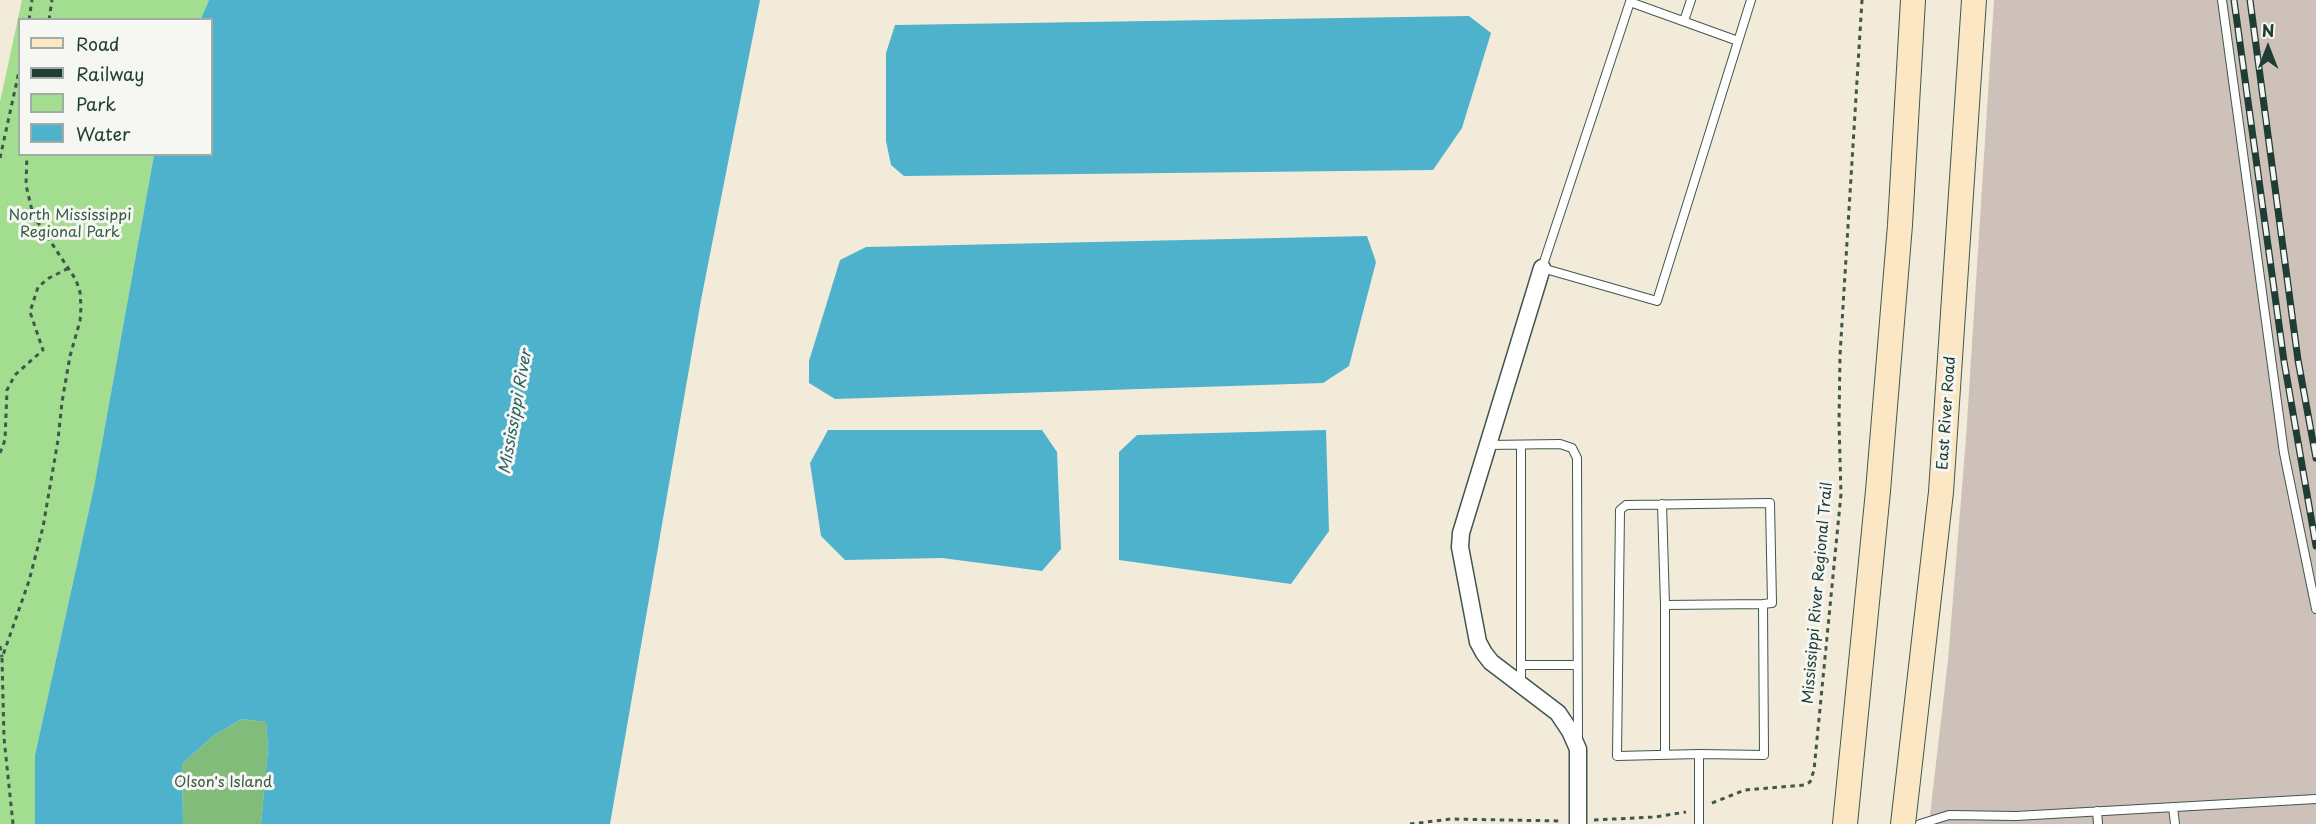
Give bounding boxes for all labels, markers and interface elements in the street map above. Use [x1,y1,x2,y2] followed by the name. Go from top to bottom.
[18,18,213,156] legend
[2238,18,2298,78] north arrow
[2262,18,2274,42] text: N
[76,30,120,57] text: Road
[76,60,144,87] text: Railway
[76,90,116,117] text: Park
[76,120,130,147] text: Water
[9,207,131,242] park label: North Mississippi Regional Park
[496,348,536,476] water label: Mississippi River
[1934,356,1960,470] street label: East River Road
[1799,481,1837,705] street label: Mississippi River Regional Trail
[174,774,272,792] park label: Olson's Island

